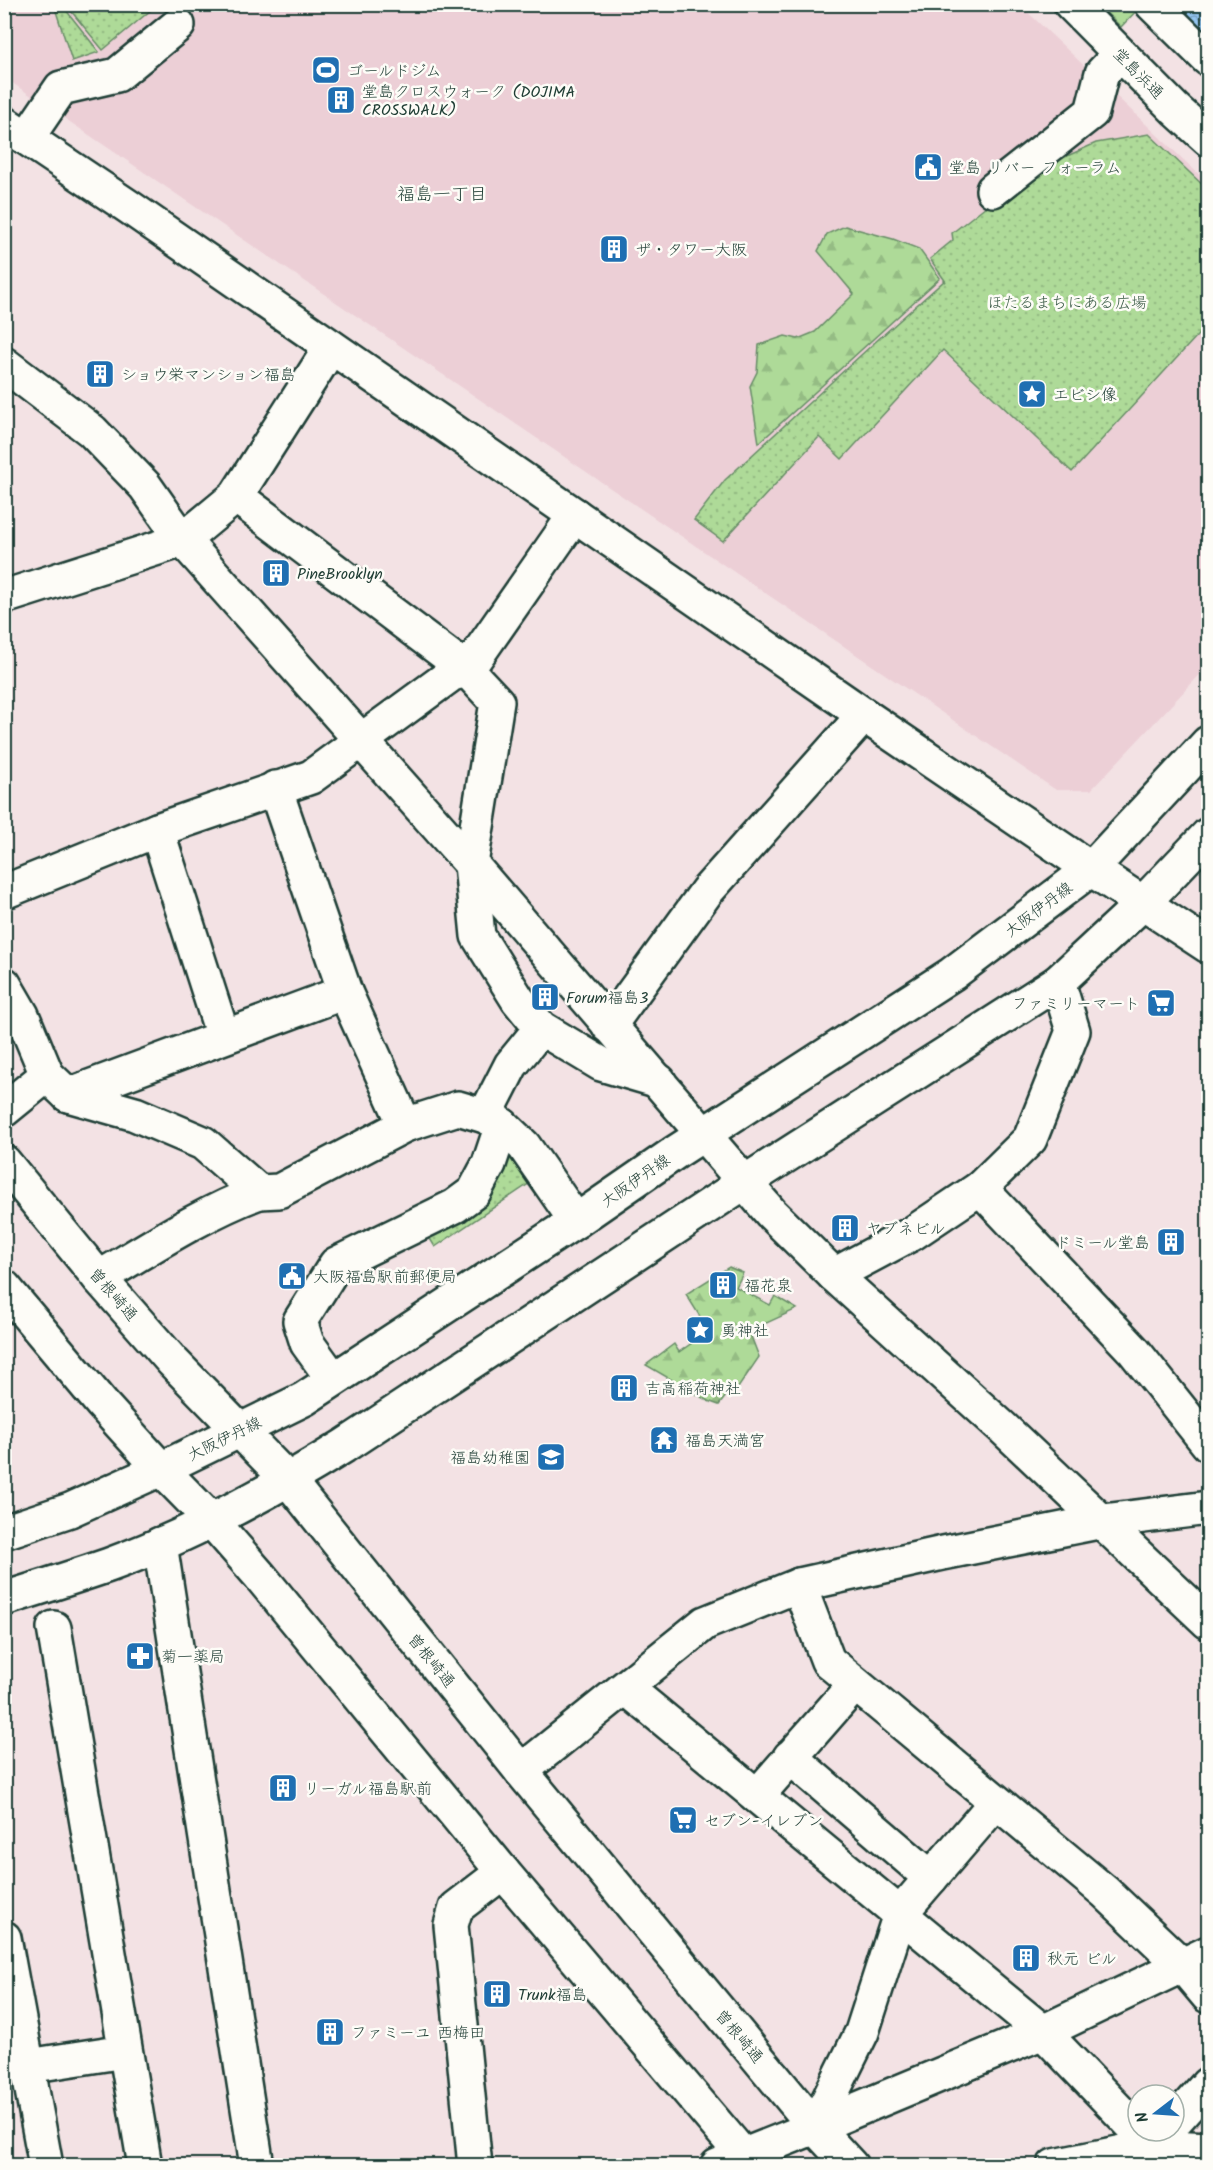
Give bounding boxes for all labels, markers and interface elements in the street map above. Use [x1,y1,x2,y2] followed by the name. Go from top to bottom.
[1106,43,1169,106] street label: 堂島浜通
[310,54,342,86] sports icon: ゴールドジム
[347,59,441,84] place label: ゴールドジム
[362,80,575,123] place label: 堂島クロスウォーク (DOJIMA CROSSWALK)
[325,84,357,116] building icon: 堂島クロスウォーク (DOJIMA CROSSWALK)
[912,151,944,183] public building icon: 堂島 リバー フォーラム
[949,156,1122,181] place label: 堂島 リバー フォーラム
[397,181,487,210] district label: 福島一丁目
[598,233,630,265] building icon: ザ・タワー大阪
[635,238,747,263] place label: ザ・タワー大阪
[987,291,1147,316] park label: ほたるまちにある広場
[84,358,116,390] building icon: ショウ栄マンション福島
[121,363,296,388] place label: ショウ栄マンション福島
[1016,378,1048,410] place icon: エビシ像
[1053,383,1117,408] place label: エビシ像
[260,557,292,589] building icon: PineBrooklyn
[297,562,383,587] place label: PineBrooklyn
[999,876,1078,944] street label: 大阪伊丹線
[529,981,561,1013] building icon: Forum福島3
[566,986,648,1011] place label: Forum福島3
[1145,987,1177,1019] supermarket icon: ファミリーマート
[1012,992,1140,1017] place label: ファミリーマート
[596,1148,676,1214] street label: 大阪伊丹線
[829,1212,861,1244] building icon: ヤブネビル
[866,1217,946,1242] place label: ヤブネビル
[1155,1226,1187,1258] building icon: ドミール堂島
[1055,1231,1150,1256] place label: ドミール堂島
[276,1260,308,1292] public building icon: 大阪福島駅前郵便局
[82,1263,143,1327] street label: 曽根崎通
[313,1265,457,1290] place label: 大阪福島駅前郵便局
[707,1269,739,1301] building icon: 福花泉
[744,1274,792,1299] place label: 福花泉
[684,1314,716,1346] place icon: 勇神社
[721,1319,769,1344] place label: 勇神社
[608,1372,640,1404] building icon: 吉高稲荷神社
[645,1377,741,1402] place label: 吉高稲荷神社
[183,1411,266,1468] street label: 大阪伊丹線
[648,1424,680,1456] temple icon: 福島天満宮
[685,1429,765,1454] place label: 福島天満宮
[535,1441,567,1473] school or university icon: 福島幼稚園
[450,1446,530,1471] place label: 福島幼稚園
[401,1628,461,1694] street label: 曽根崎通
[124,1640,156,1672] pharmacy icon: 菊一薬局
[161,1645,225,1670] place label: 菊一薬局
[267,1772,299,1804] building icon: リーガル福島駅前
[304,1777,432,1802] place label: リーガル福島駅前
[667,1804,699,1836] supermarket icon: セブン-イレブン
[704,1809,823,1834] place label: セブン-イレブン
[1010,1942,1042,1974] building icon: 秋元 ビル
[1047,1947,1117,1972] place label: 秋元 ビル
[481,1978,513,2010] building icon: Trunk福島
[518,1983,588,2008] place label: Trunk福島
[709,2004,769,2070] street label: 曽根崎通
[314,2016,346,2048] building icon: ファミーユ 西梅田
[351,2021,485,2046] place label: ファミーユ 西梅田
[1126,2083,1186,2143] north arrow
[1130,2108,1157,2125] text: N

